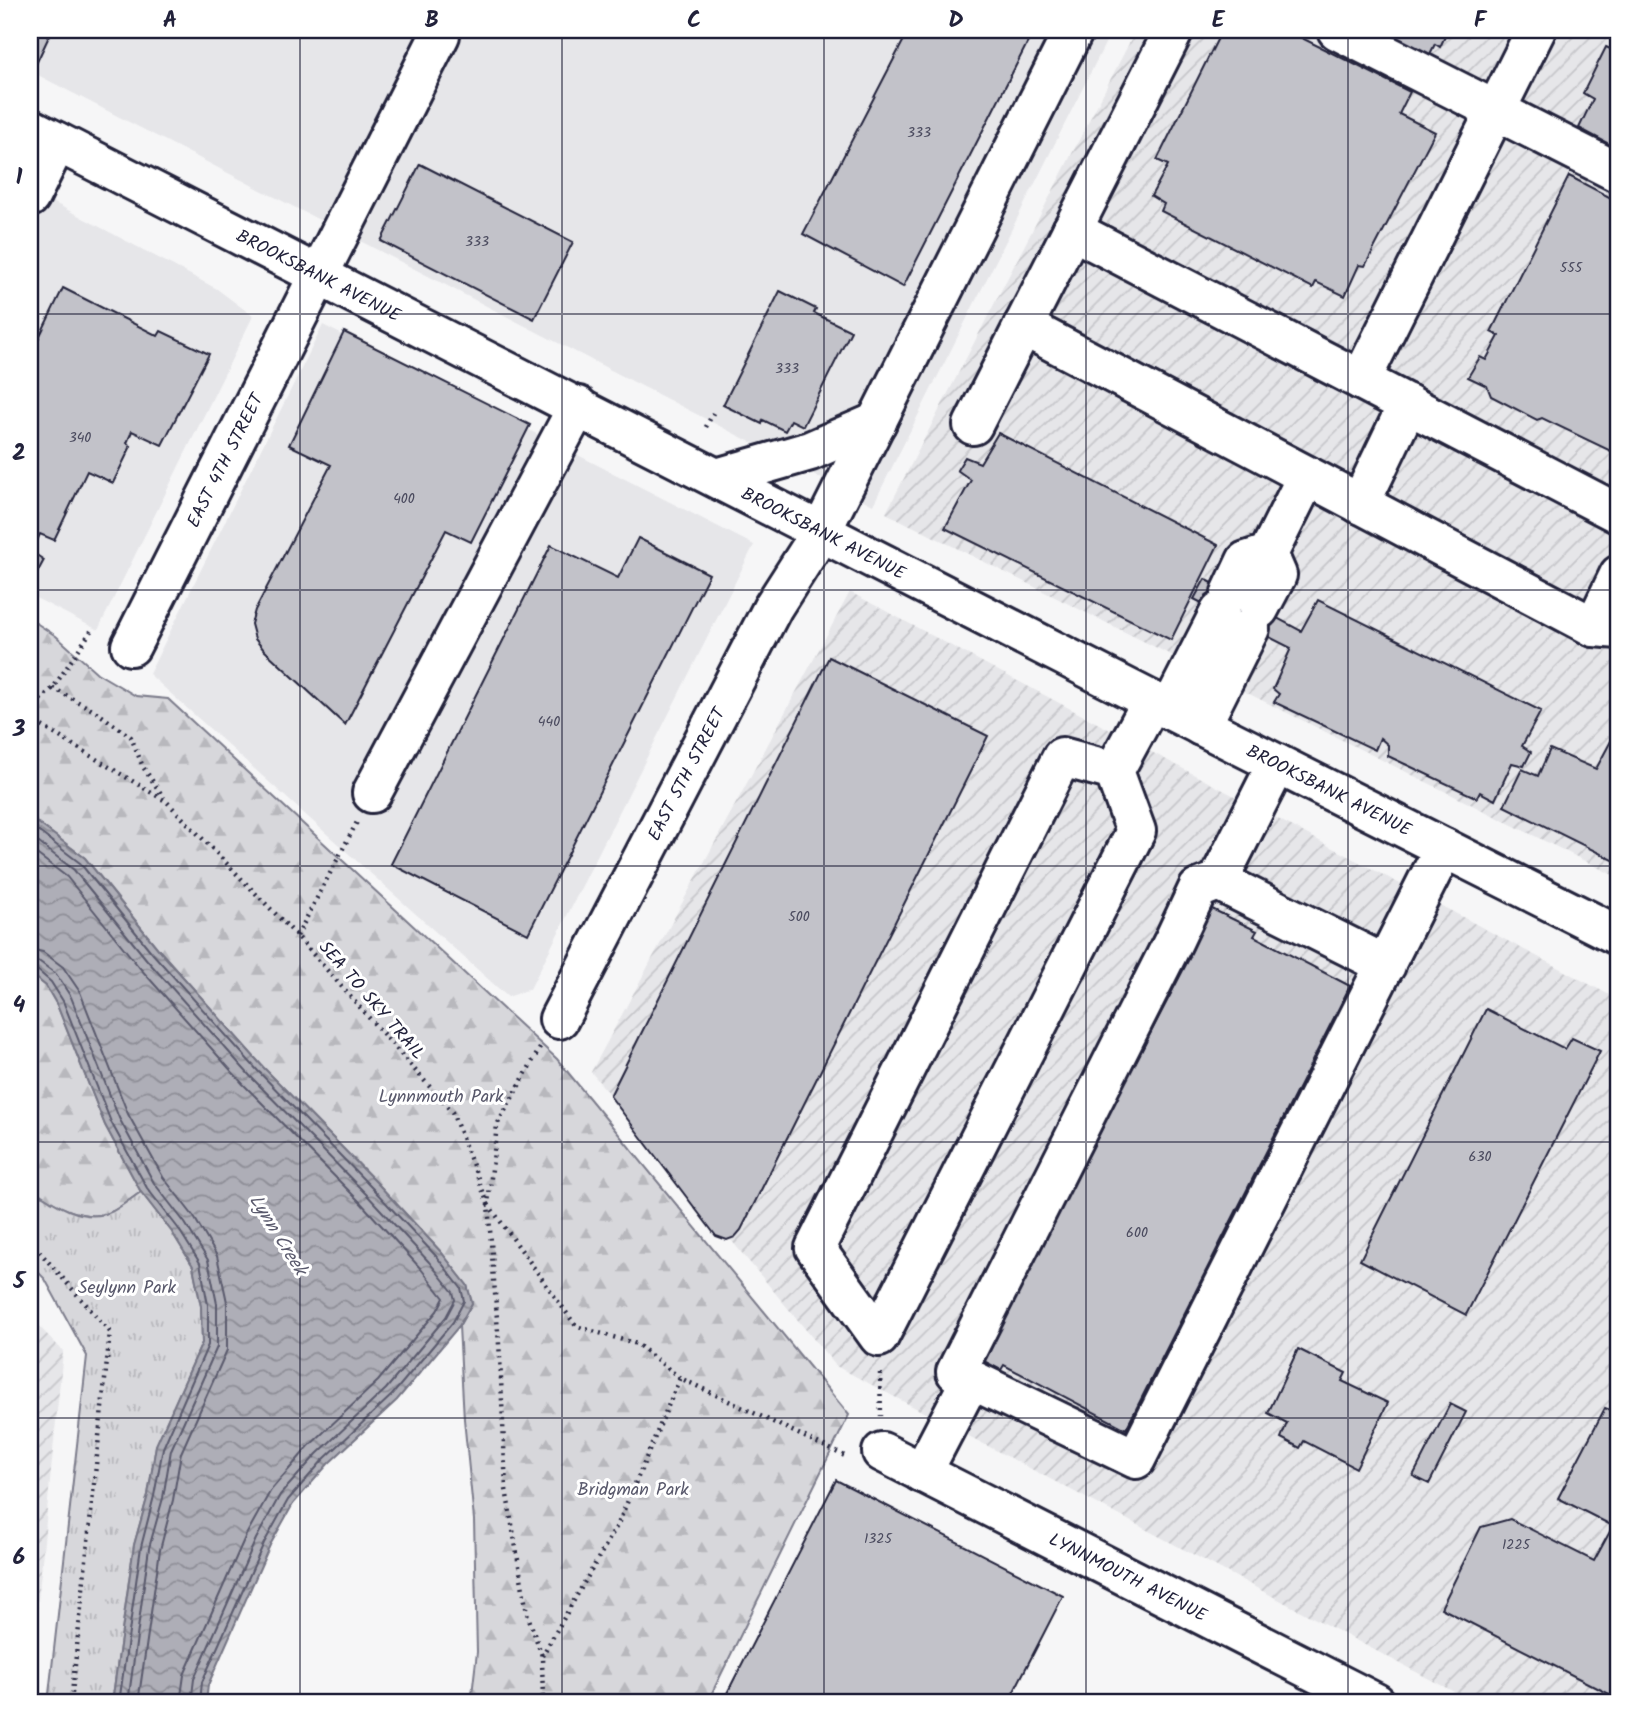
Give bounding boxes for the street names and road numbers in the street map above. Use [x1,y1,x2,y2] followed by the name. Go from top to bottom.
[231,223,406,331] street label: BROOKSBANK AVENUE
[180,388,273,533] street label: EAST 4TH STREET
[736,480,911,589] street label: BROOKSBANK AVENUE
[641,702,735,847] street label: EAST 5TH STREET
[1241,738,1416,845] street label: BROOKSBANK AVENUE
[311,935,431,1067] street label: SEA TO SKY TRAIL
[1043,1526,1212,1631] street label: LYNNMOUTH AVENUE

